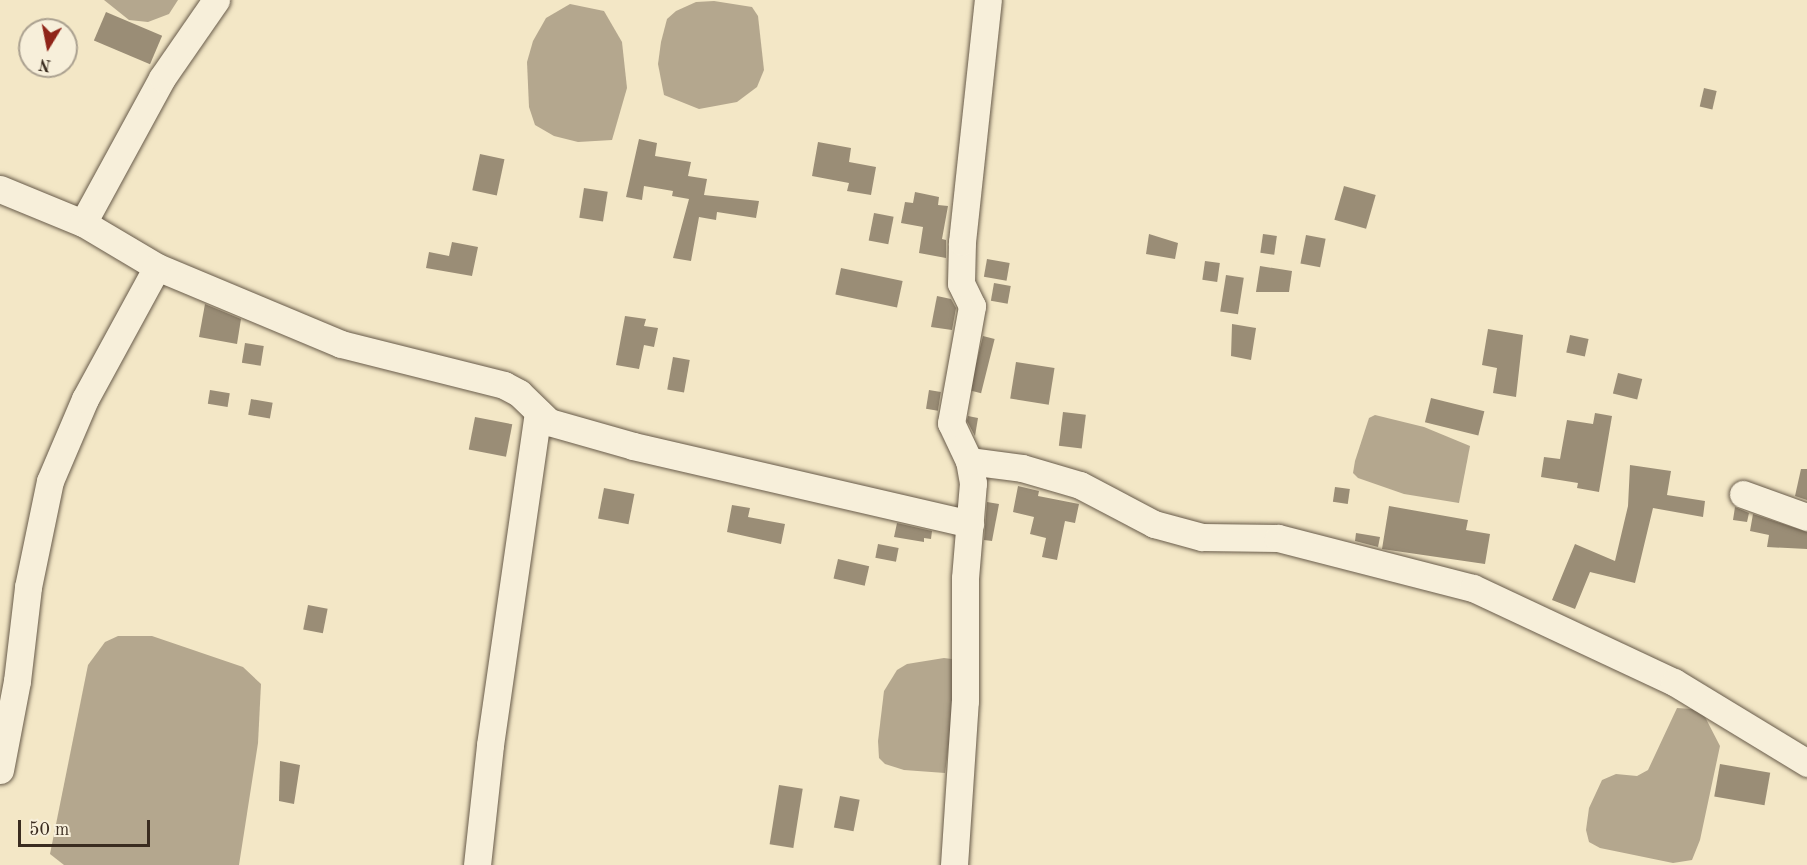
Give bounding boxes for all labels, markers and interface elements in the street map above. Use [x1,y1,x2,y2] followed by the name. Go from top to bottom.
[18,18,78,78] north arrow
[38,55,53,73] text: N
[21,808,153,846] scale bar
[29,821,69,839] text: 50 m

